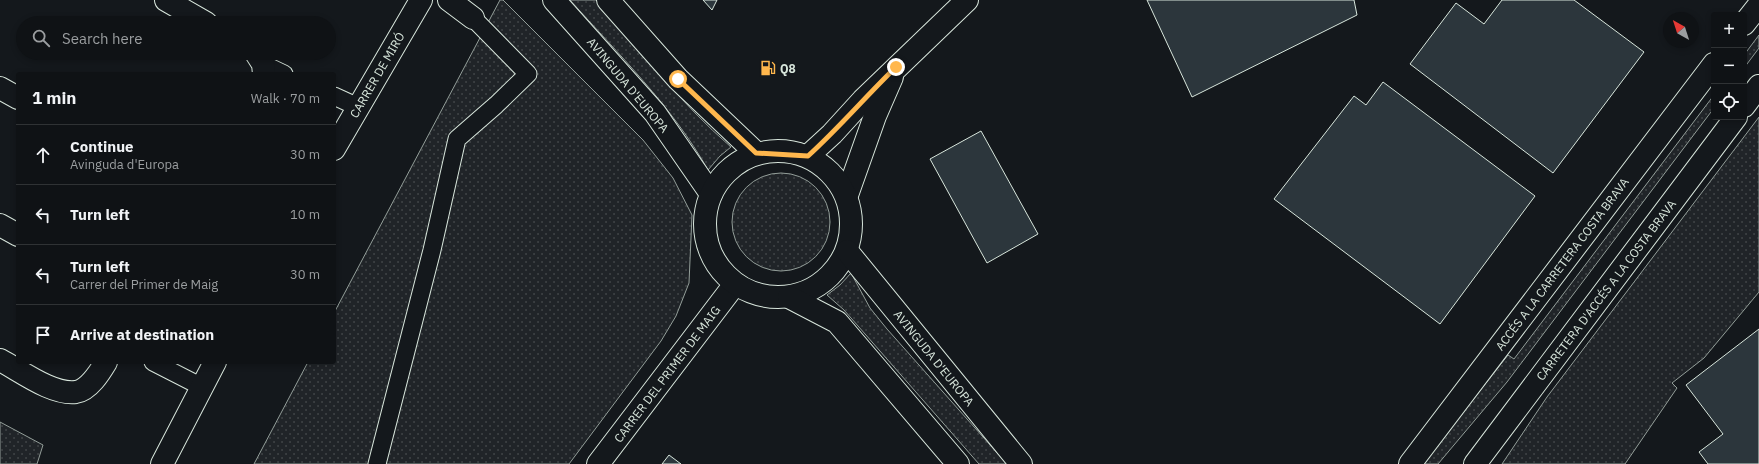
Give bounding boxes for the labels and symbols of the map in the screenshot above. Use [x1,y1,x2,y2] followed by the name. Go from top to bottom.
[1663,12,1699,48] north arrow
[346,29,408,121] street label: CARRER DE MIRÓ
[584,35,672,136] street label: AVINGUDA D'EUROPA
[887,58,905,76] route end
[759,59,777,77] fuel station icon: Q8
[780,61,796,76] place label: Q8
[669,70,687,88] route start
[1492,174,1632,353] street label: ACCÉS A LA CARRETERA COSTA BRAVA
[1533,196,1679,383] street label: CARRETERA D'ACCÉS A LA COSTA BRAVA
[611,303,723,445] street label: CARRER DEL PRIMER DE MAIG
[891,307,978,409] street label: AVINGUDA D'EUROPA

